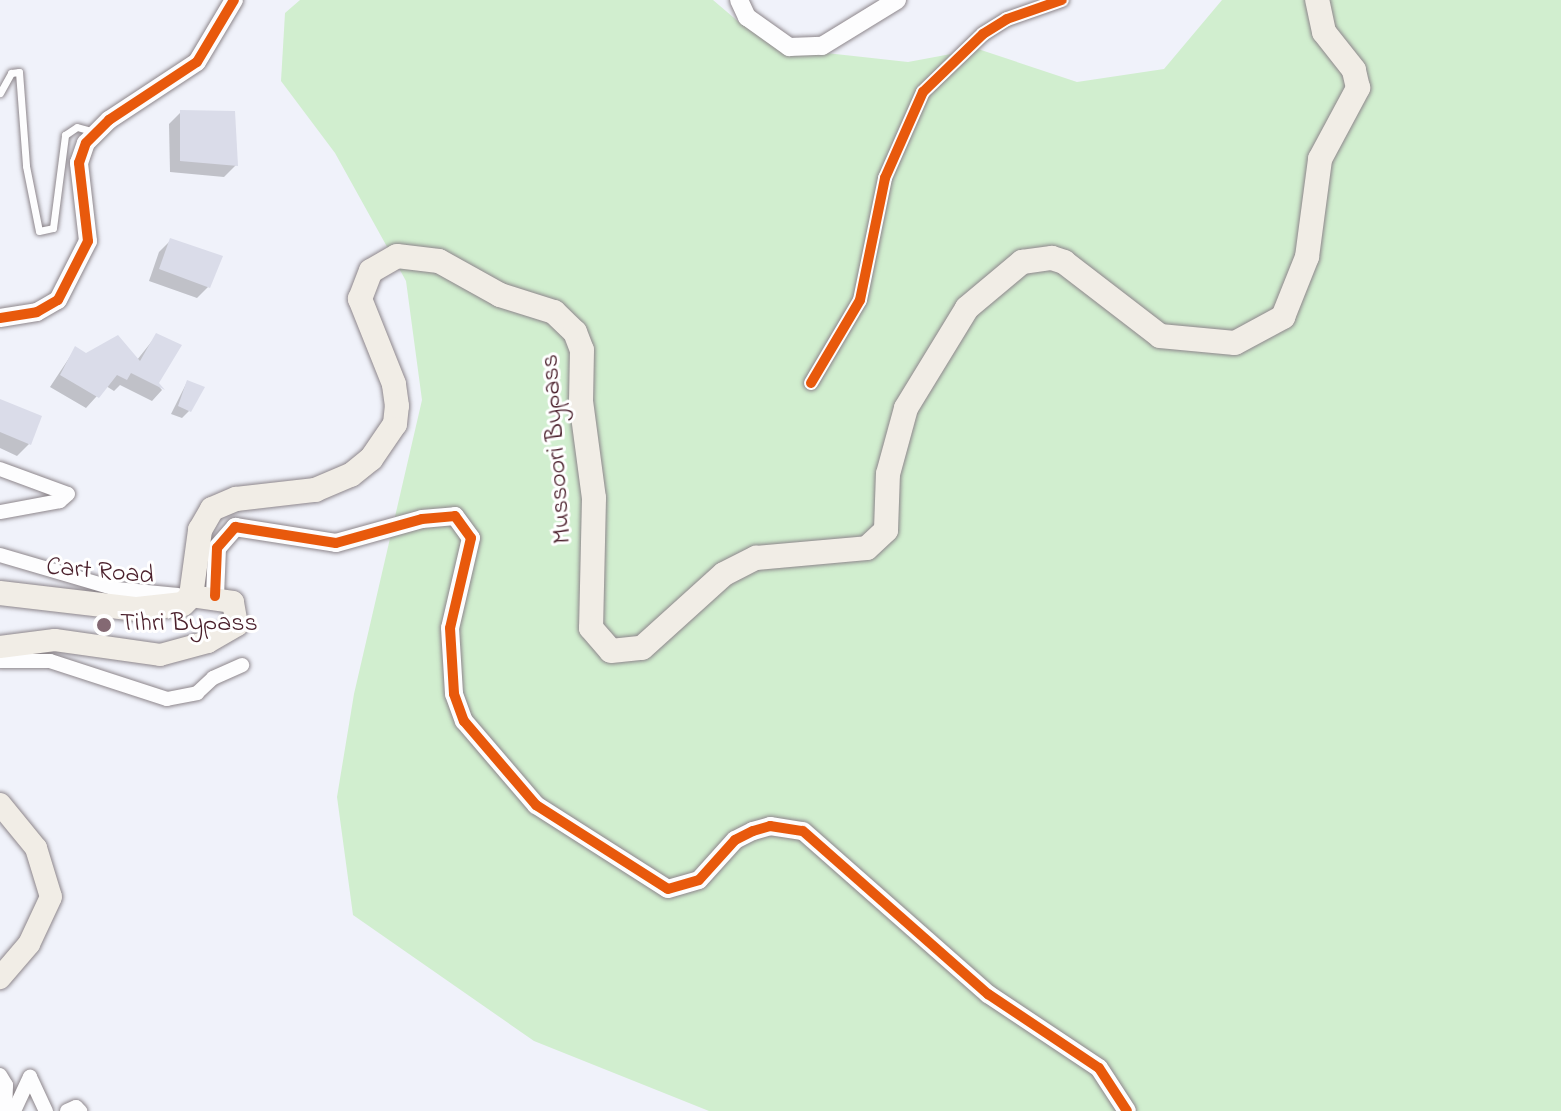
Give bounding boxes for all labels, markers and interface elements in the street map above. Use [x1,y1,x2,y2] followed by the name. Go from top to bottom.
[536,353,580,545] street label: Mussoori Bypass
[45,553,155,593] street label: Cart Road
[120,609,258,641] place label: Tihri Bypass
[95,616,113,634] marker: Tihri Bypass

